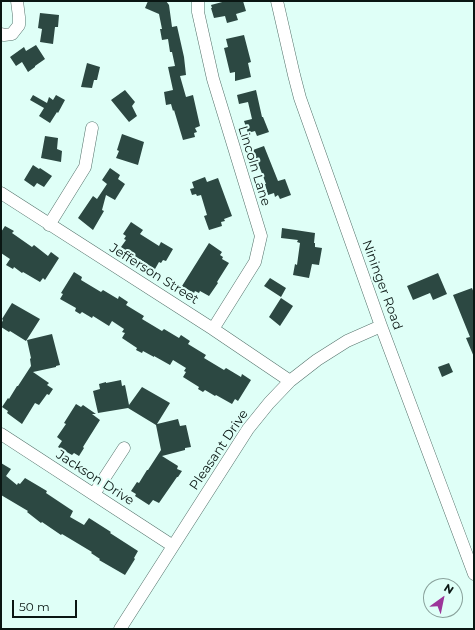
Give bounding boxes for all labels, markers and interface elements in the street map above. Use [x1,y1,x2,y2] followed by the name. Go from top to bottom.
[234,124,274,208] street label: Lincoln Lane
[359,238,405,332] street label: Nininger Road
[107,240,201,308] street label: Jefferson Street
[186,407,252,493] street label: Pleasant Drive
[53,447,137,509] street label: Jackson Drive
[423,578,463,618] north arrow
[441,580,457,597] text: N
[14,592,79,618] scale bar
[19,599,50,614] text: 50 m

